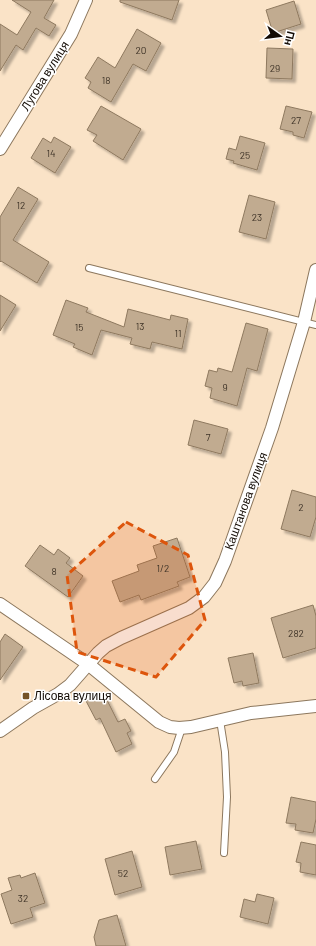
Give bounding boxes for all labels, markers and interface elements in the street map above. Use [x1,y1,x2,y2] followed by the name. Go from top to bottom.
[260,16,300,56] north arrow
[282,30,298,47] text: Пн
[17,38,72,113] street label: Лугова вулиця
[135,44,147,56] house number: 20
[270,62,280,74] house number: 29
[102,74,110,86] house number: 18
[291,114,301,126] house number: 27
[46,147,56,159] house number: 14
[240,149,250,161] house number: 25
[17,199,25,211] house number: 12
[252,211,262,223] house number: 23
[136,320,144,332] house number: 13
[75,321,83,333] house number: 15
[174,327,182,339] house number: 11
[222,381,228,393] house number: 9
[206,431,211,443] house number: 7
[221,450,270,552] street label: Каштанова вулиця
[298,501,304,513] house number: 2
[157,562,169,574] house number: 1/2
[51,565,57,577] house number: 8
[288,627,304,639] house number: 282
[34,688,112,703] place label: Лісова вулиця
[21,691,31,701] marker: Лісова вулиця
[118,867,128,879] house number: 52
[18,892,28,904] house number: 32

